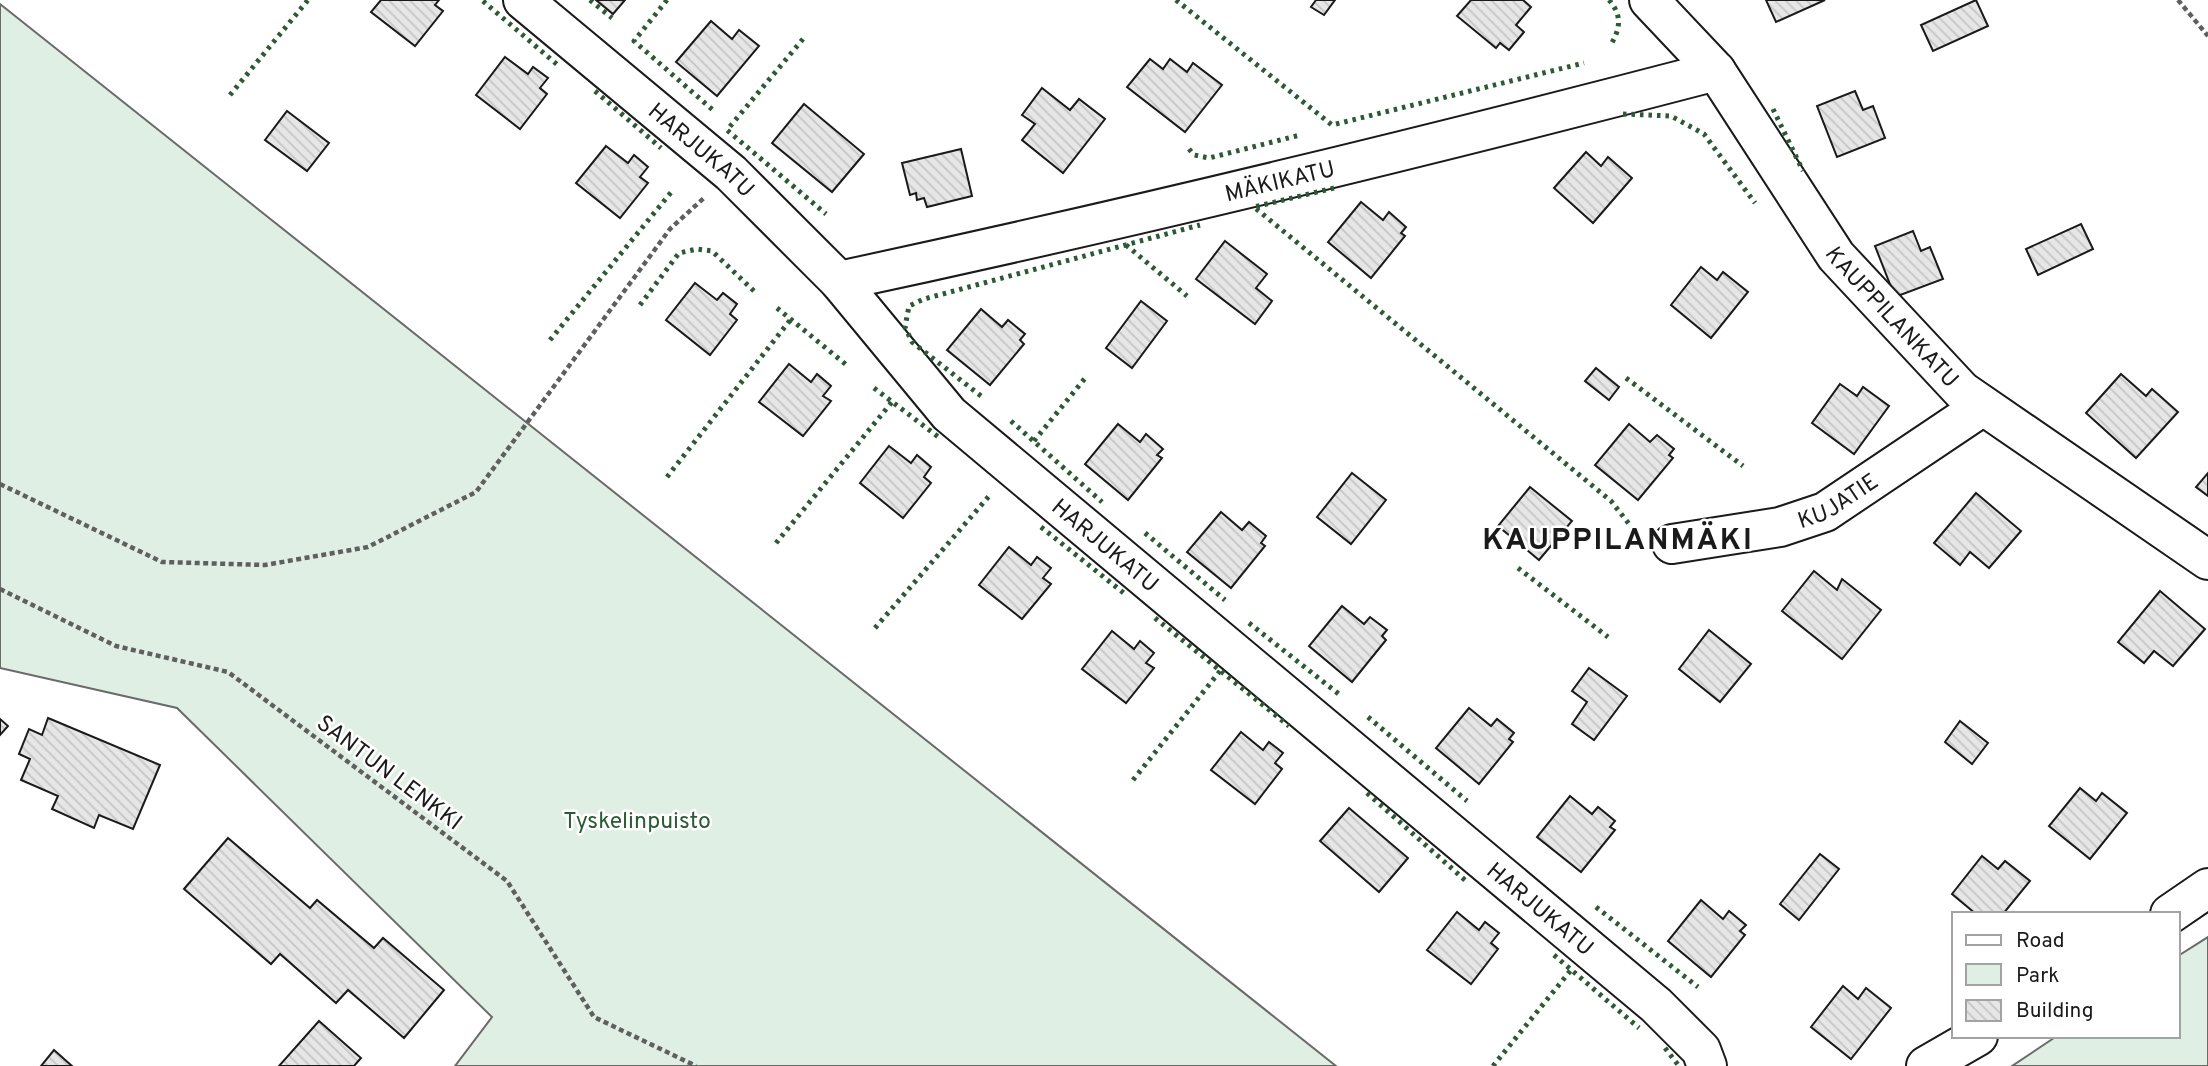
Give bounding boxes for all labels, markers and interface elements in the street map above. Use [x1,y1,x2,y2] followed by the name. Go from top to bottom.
[641,98,759,205] street label: HARJUKATU
[1222,156,1338,210] street label: MÄKIKATU
[1817,242,1964,395] street label: KAUPPILANKATU
[1795,468,1885,537] street label: KUJATIE
[1044,494,1164,600] street label: HARJUKATU
[1482,521,1754,560] district label: KAUPPILANMÄKI
[310,710,467,838] street label: SANTUN LENKKI
[563,808,711,837] park label: Tyskelinpuisto
[1479,857,1599,964] street label: HARJUKATU
[1952,912,2180,1038] legend
[2016,928,2065,955] text: Road
[2016,963,2059,990] text: Park
[2016,998,2094,1025] text: Building

